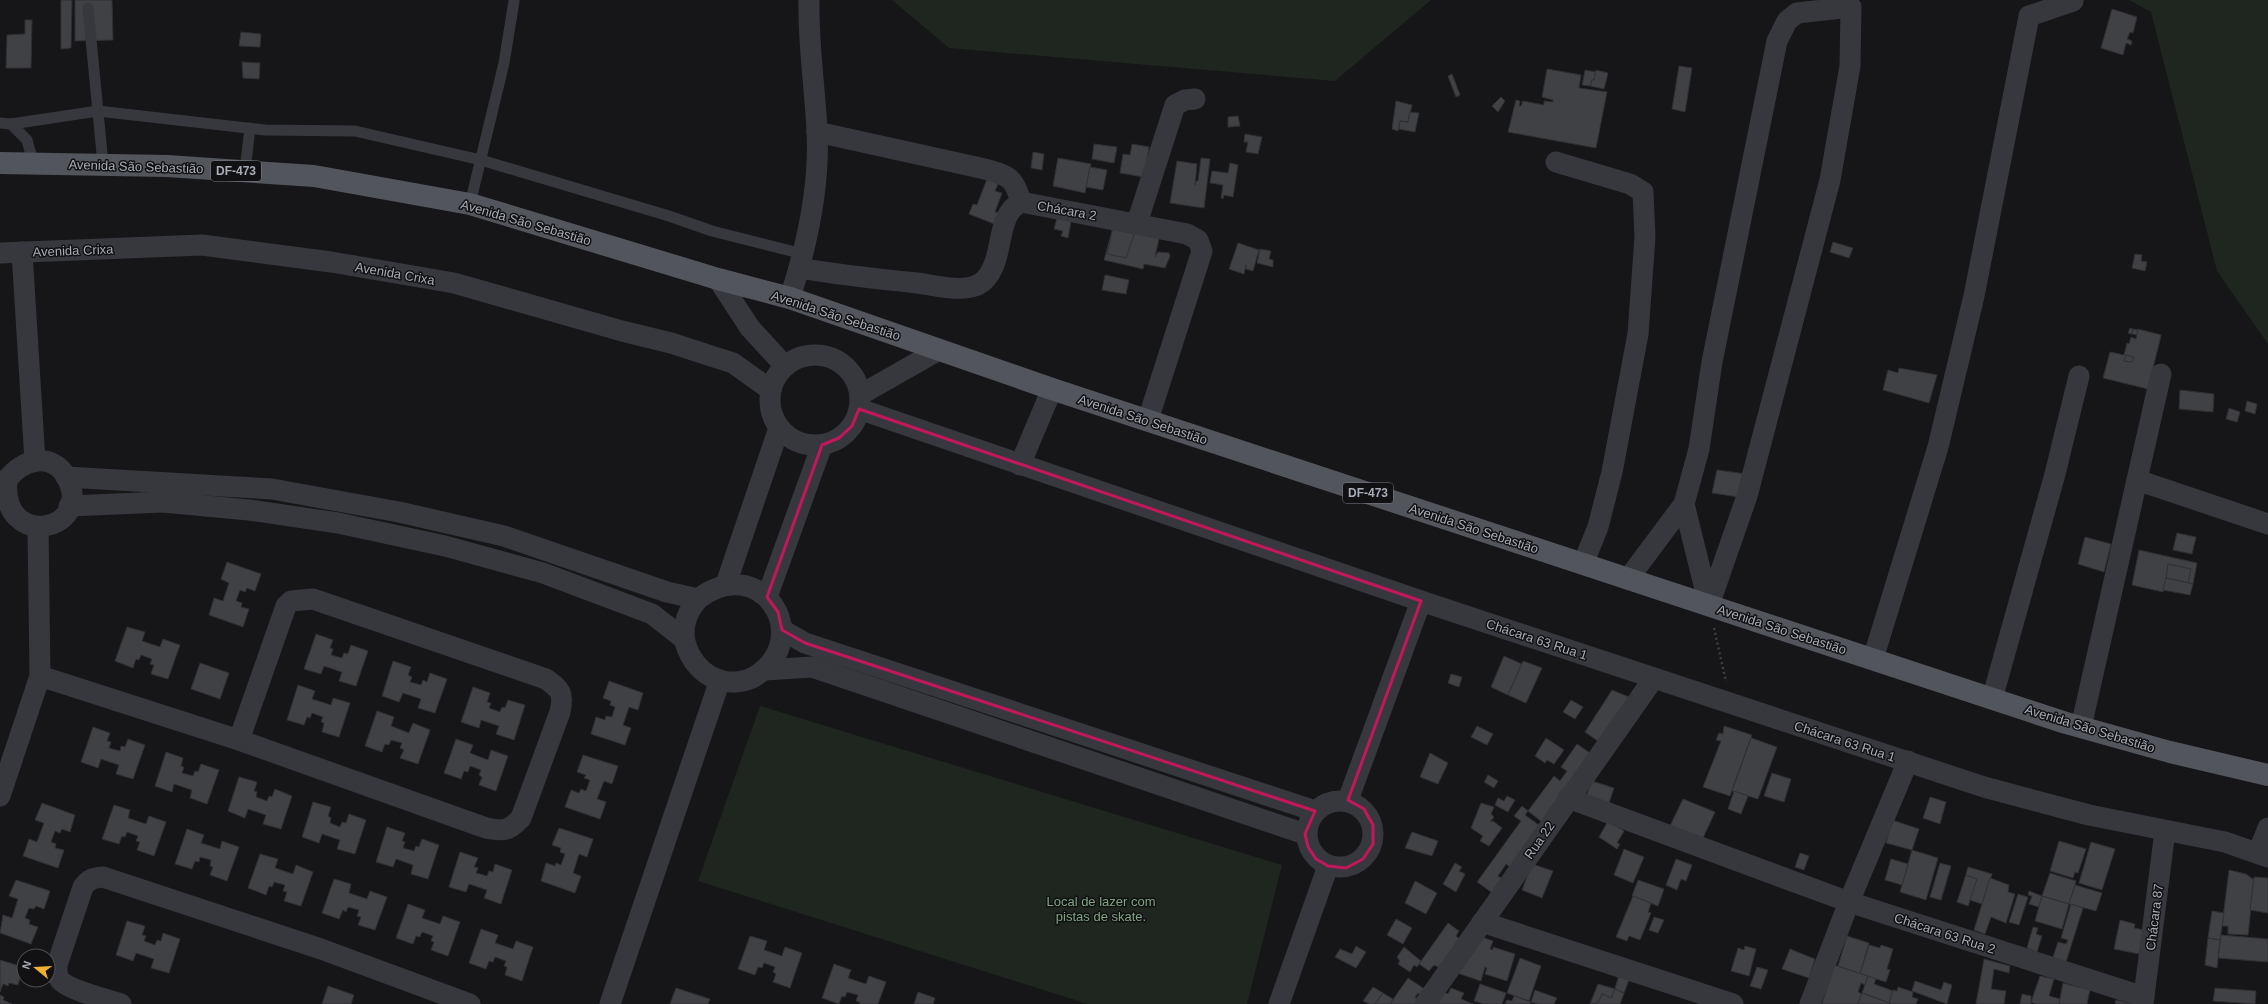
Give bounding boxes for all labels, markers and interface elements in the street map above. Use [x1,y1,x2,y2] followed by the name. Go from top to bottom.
[68,157,204,176] street label: Avenida São Sebastião
[211,161,261,181] road number: DF-473
[459,197,593,248] street label: Avenida São Sebastião
[1036,198,1098,223] street label: Chácara 2
[32,242,114,259] street label: Avenida Crixa
[354,259,437,288] street label: Avenida Crixa
[769,287,902,343] street label: Avenida São Sebastião
[1076,391,1209,447] street label: Avenida São Sebastião
[1343,483,1393,503] road number: DF-473
[1407,500,1540,556] street label: Avenida São Sebastião
[1715,601,1848,657] street label: Avenida São Sebastião
[1484,616,1589,663] street label: Chácara 63 Rua 1
[2023,702,2157,755] street label: Avenida São Sebastião
[1792,718,1897,765] street label: Chácara 63 Rua 1
[1521,819,1558,862] street label: Rua 22
[2143,883,2166,951] street label: Chácara 87
[1046,894,1156,924] park label: Local de lazer com pistas de skate.
[1892,910,1997,957] street label: Chácara 63 Rua 2
[16,948,56,988] north arrow
[20,959,33,971] text: N

